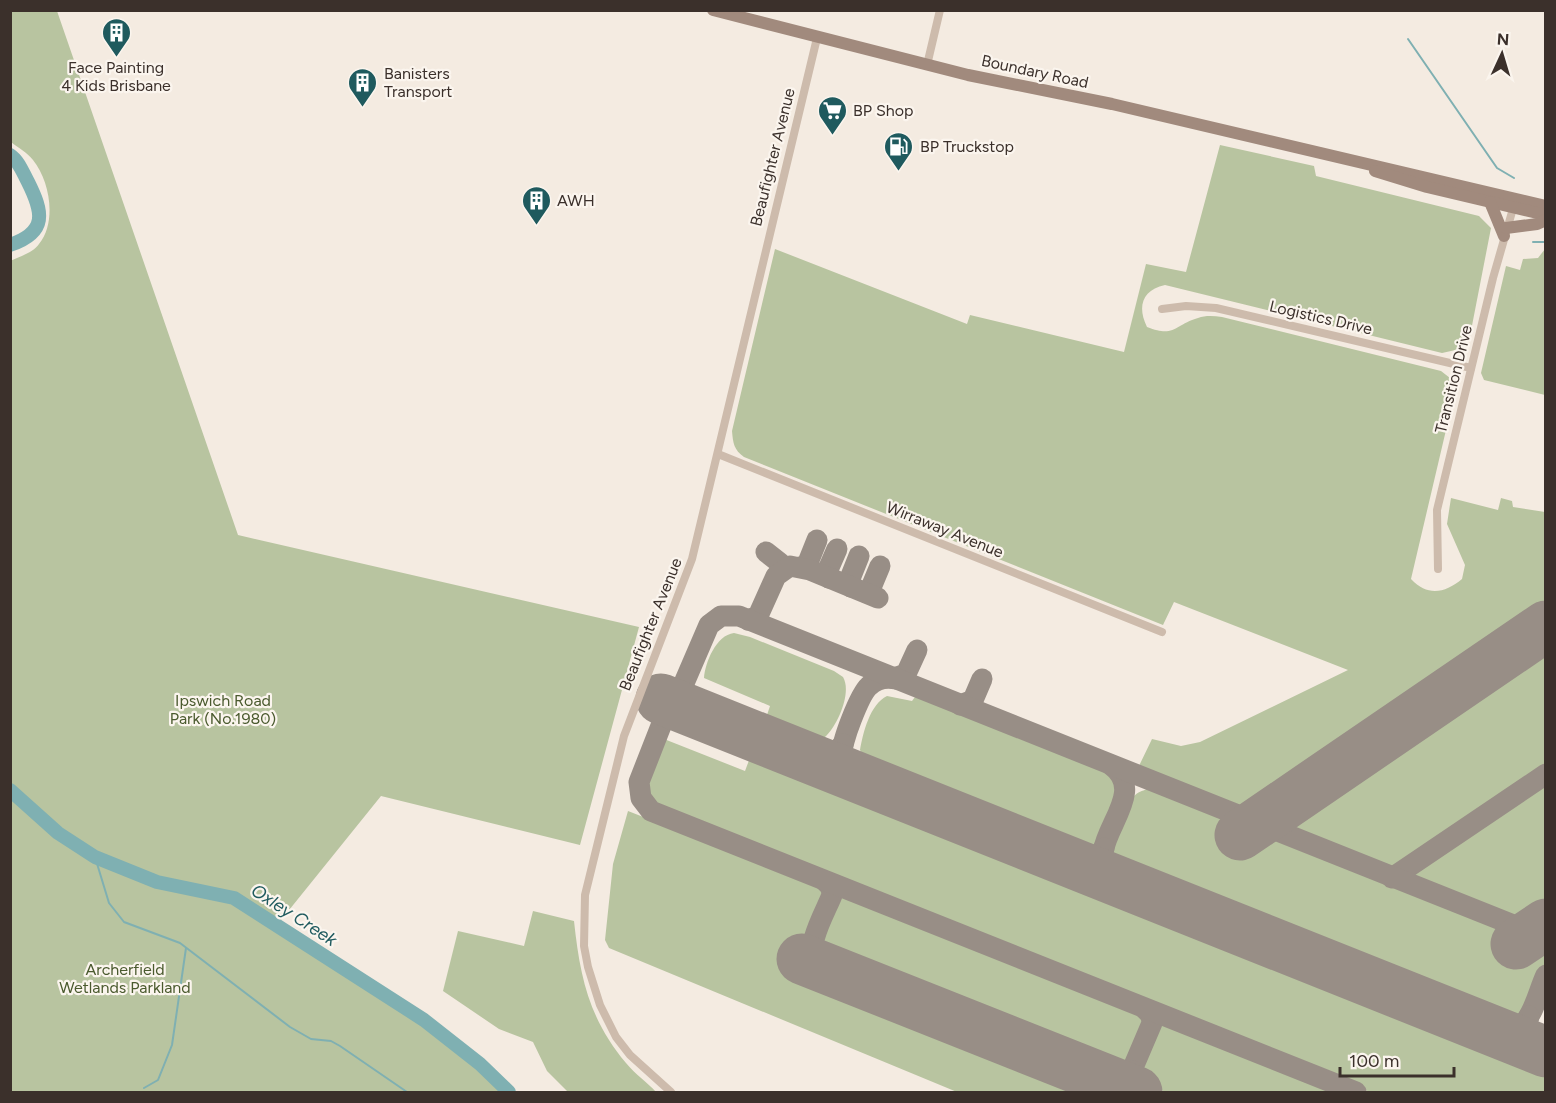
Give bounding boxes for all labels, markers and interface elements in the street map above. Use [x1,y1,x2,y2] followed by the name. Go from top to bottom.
[100,16,132,58] building icon: Face Painting 4 Kids Brisbane
[1472,24,1532,84] north arrow
[1496,30,1510,49] text: N
[980,51,1090,92] street label: Boundary Road
[61,58,171,95] place label: Face Painting 4 Kids Brisbane
[384,64,452,101] place label: Banisters Transport
[347,66,379,108] building icon: Banisters Transport
[746,86,799,228] street label: Beaufighter Avenue
[816,94,848,136] supermarket icon: BP Shop
[853,101,913,120] place label: BP Shop
[883,130,915,172] fuel station icon: BP Truckstop
[920,137,1014,156] place label: BP Truckstop
[520,184,552,226] building icon: AWH
[557,191,595,210] place label: AWH
[1268,296,1374,339] street label: Logistics Drive
[1431,323,1476,435] street label: Transition Drive
[883,497,1006,562] street label: Wirraway Avenue
[615,555,686,693] street label: Beaufighter Avenue
[170,691,276,728] park label: Ipswich Road Park (No.1980)
[247,879,342,952] water label: Oxley Creek
[59,960,191,997] park label: Archerfield Wetlands Parkland
[1340,1040,1454,1078] scale bar
[1349,1050,1399,1072] text: 100 m

